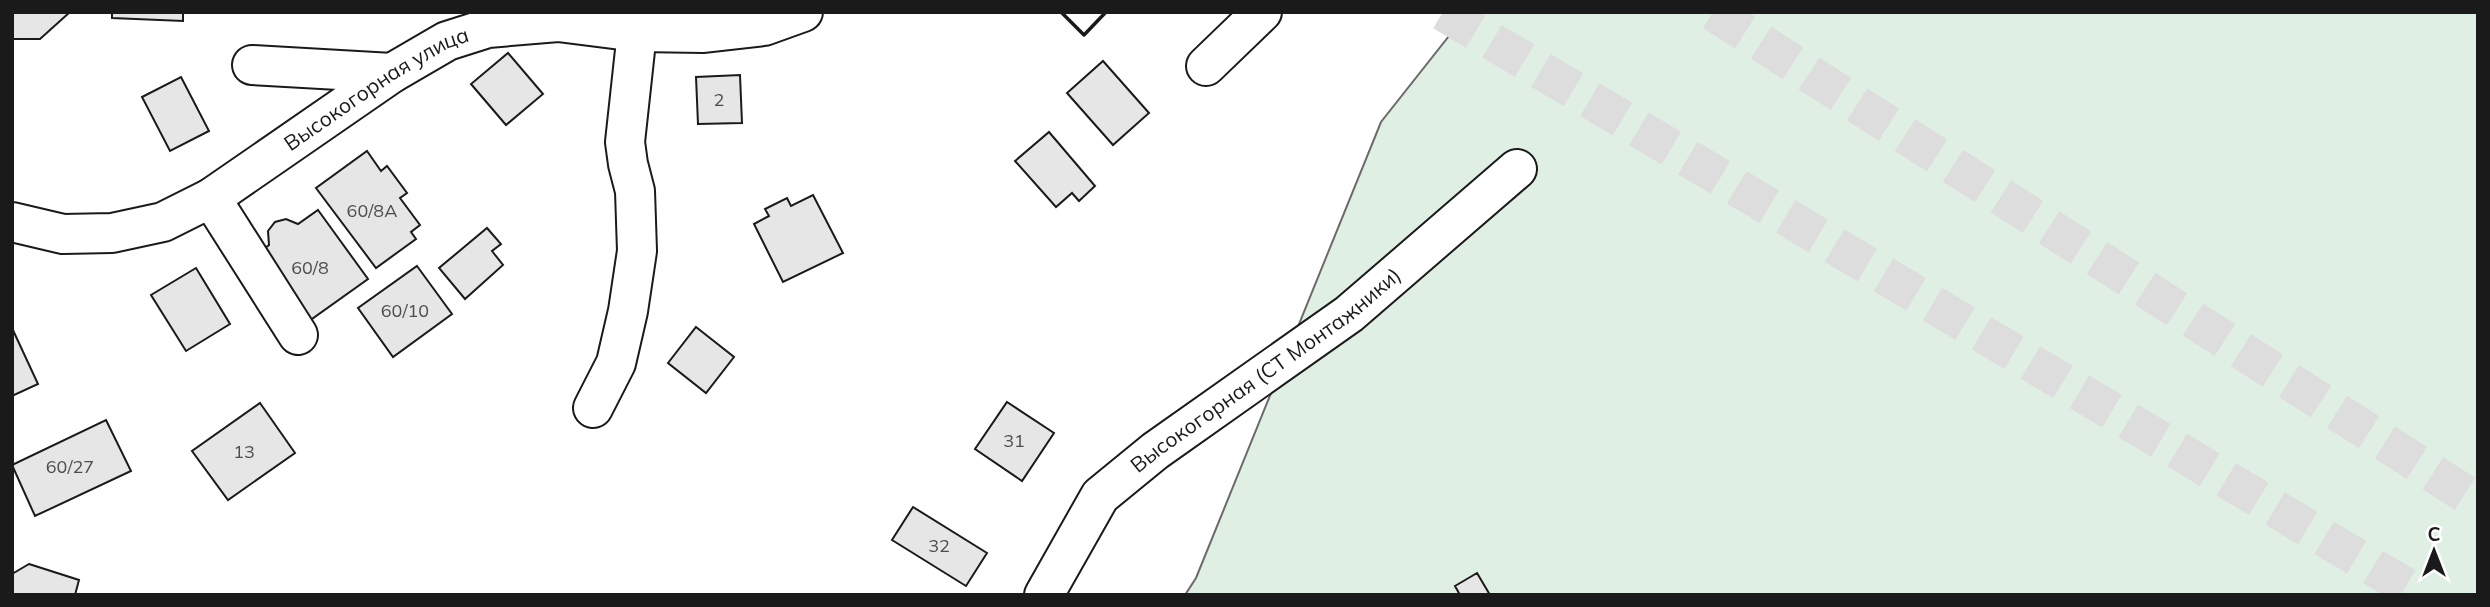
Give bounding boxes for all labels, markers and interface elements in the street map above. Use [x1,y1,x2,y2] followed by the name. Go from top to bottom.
[278,21,472,156] street label: Высокогорная улица
[714,88,724,111] house number: 2
[347,199,397,222] house number: 60/8А
[291,256,329,279] house number: 60/8
[1125,261,1406,478] street label: Высокогорная (СТ Монтажники)
[381,299,429,322] house number: 60/10
[1003,429,1025,452] house number: 31
[233,440,255,463] house number: 13
[46,455,94,478] house number: 60/27
[2399,516,2469,586] north arrow
[2427,522,2441,546] text: С
[928,534,950,557] house number: 32

